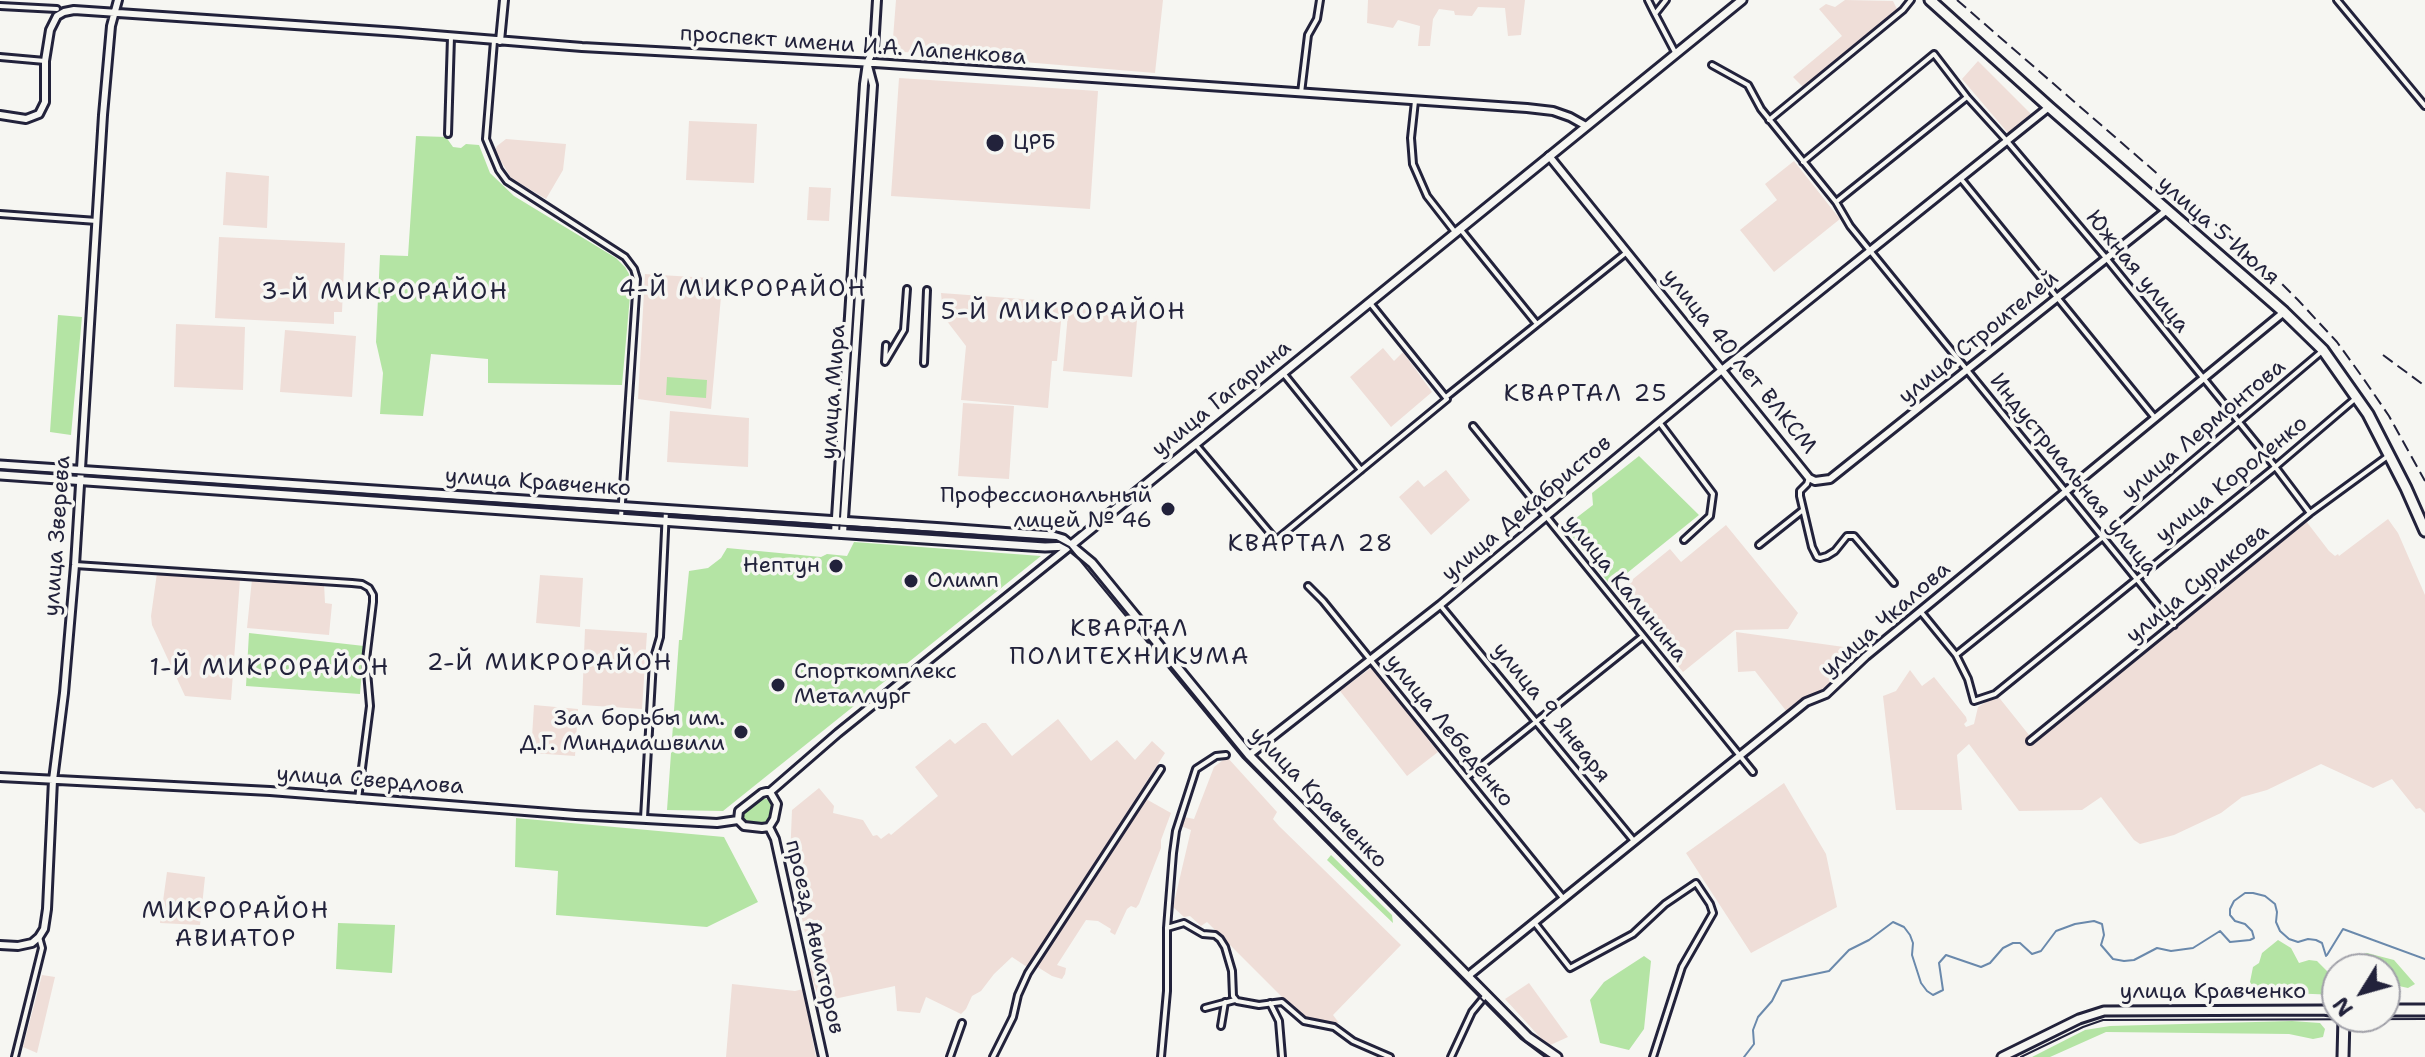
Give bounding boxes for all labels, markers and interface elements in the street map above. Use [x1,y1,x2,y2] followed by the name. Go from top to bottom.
[679,21,1027,71] street label: проспект имени И.А. Лапенкова
[1013,130,1056,156] place label: ЦРБ
[984,132,1006,154] marker: ЦРБ
[2152,171,2284,291] street label: улица 5 Июля
[2080,205,2194,339] street label: Южная улица
[1656,264,1822,460] street label: улица 40 лет ВЛКСМ
[1894,265,2064,411] street label: улица Строителей
[619,276,867,304] district label: 4-Й МИКРОРАЙОН
[261,279,509,307] district label: 3-Й МИКРОРАЙОН
[941,299,1187,327] district label: 5-Й МИКРОРАЙОН
[816,323,852,461] street label: улица Мира
[1147,335,1297,463] street label: улица Гагарина
[2117,354,2291,506] street label: улица Лермонтова
[1983,369,2163,581] street label: Индустриальная улица
[1503,381,1669,409] district label: КВАРТАЛ 25
[2151,411,2313,549] street label: улица Короленко
[1437,430,1617,588] street label: улица Декабристов
[39,455,77,617] street label: улица Зверева
[444,463,632,503] street label: улица Кравченко
[940,483,1152,534] place label: Профессиональный лицей № 46
[1159,500,1177,518] marker: Профессиональный лицей № 46
[1558,510,1692,668] street label: улица Калинина
[2121,518,2275,650] street label: улица Сурикова
[1228,531,1394,559] district label: КВАРТАЛ 28
[743,553,820,579] place label: Нептун
[827,557,845,575] marker: Нептун
[1816,557,1956,683] street label: улица Чкалова
[927,568,999,594] place label: Олимп
[902,572,920,590] marker: Олимп
[1010,616,1250,672] district label: КВАРТАЛ ПОЛИТЕХНИКУМА
[1486,638,1616,788] street label: улица 9 Января
[1379,649,1519,813] street label: улица Лебеденко
[427,650,673,678] district label: 2-Й МИКРОРАЙОН
[150,655,390,683] district label: 1-Й МИКРОРАЙОН
[794,659,957,710] place label: Спорткомплекс Металлург
[769,676,787,694] marker: Спорткомплекс Металлург
[520,706,725,758] place label: Зал борьбы им. Д.Г. Миндиашвили
[1244,722,1392,874] street label: улица Кравченко
[732,723,750,741] marker: Зал борьбы им. Д.Г. Миндиашвили
[275,761,465,801] street label: улица Свердлова
[779,837,849,1037] street label: проезд Авиаторов
[142,898,330,954] district label: МИКРОРАЙОН АВИАТОР
[2321,953,2401,1033] north arrow
[2120,979,2306,1005] street label: улица Кравченко
[2326,991,2360,1022] text: N

